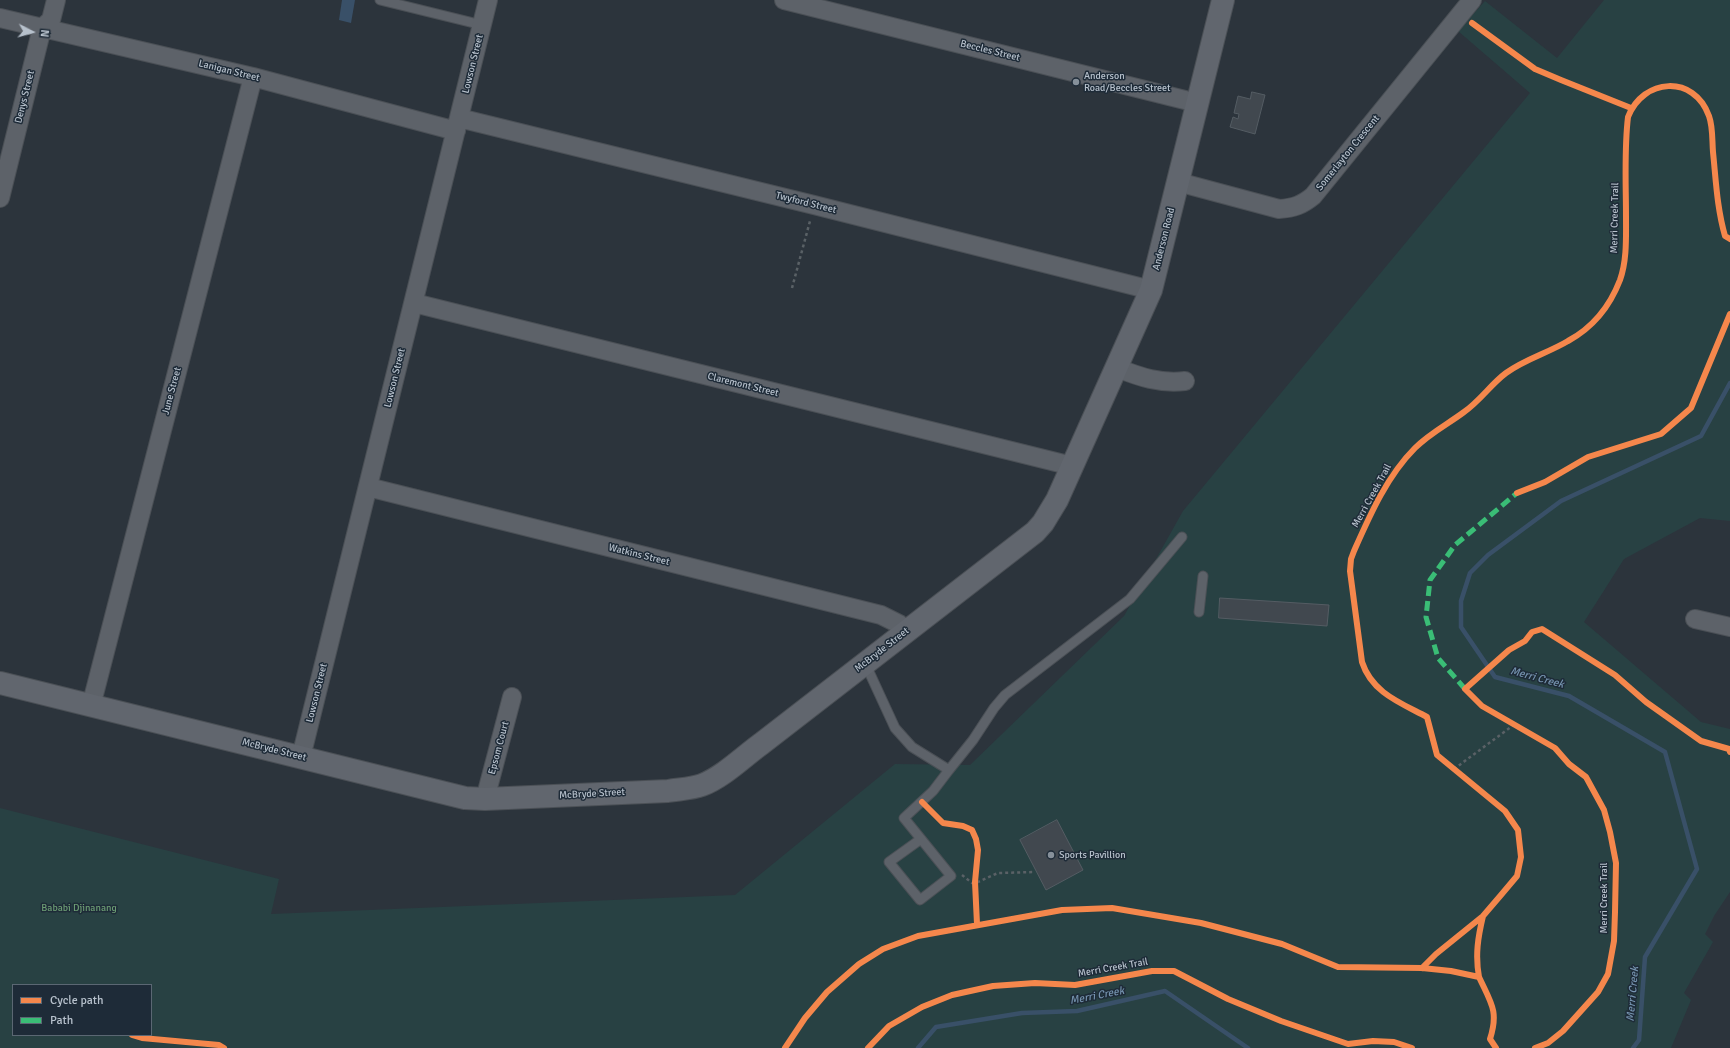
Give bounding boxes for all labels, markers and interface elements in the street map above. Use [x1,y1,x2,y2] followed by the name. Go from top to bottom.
[12,12,52,52] north arrow
[38,29,51,38] text: N
[460,33,486,95] street label: Lowson Street
[959,38,1021,64] street label: Beccles Street
[197,58,261,84] street label: Lanigan Street
[13,69,37,125] street label: Denys Street
[1084,70,1171,94] place label: Anderson Road/Beccles Street
[1071,77,1081,87] marker: Anderson Road/Beccles Street
[1314,113,1382,193] street label: Somerlayton Crescent
[1608,182,1622,254] street label: Merri Creek Trail
[775,190,837,216] street label: Twyford Street
[1150,206,1178,272] street label: Anderson Road
[382,347,408,409] street label: Lowson Street
[160,366,184,416] street label: June Street
[706,370,780,400] street label: Claremont Street
[1350,462,1394,530] street label: Merri Creek Trail
[607,542,671,568] street label: Watkins Street
[852,625,912,675] street label: McBryde Street
[304,662,330,724] street label: Lowson Street
[1509,664,1565,692] water label: Merri Creek
[486,720,512,776] street label: Epsom Court
[241,736,307,764] street label: McBryde Street
[559,786,625,802] street label: McBryde Street
[1059,849,1126,861] place label: Sports Pavillion
[1046,850,1056,860] marker: Sports Pavillion
[1598,862,1610,934] street label: Merri Creek Trail
[41,902,117,914] park label: Bababi Djinanang
[1077,956,1149,980] street label: Merri Creek Trail
[1624,966,1642,1022] water label: Merri Creek
[12,984,152,1036] legend
[1069,984,1125,1008] water label: Merri Creek
[50,993,103,1008] text: Cycle path
[50,1013,73,1028] text: Path

